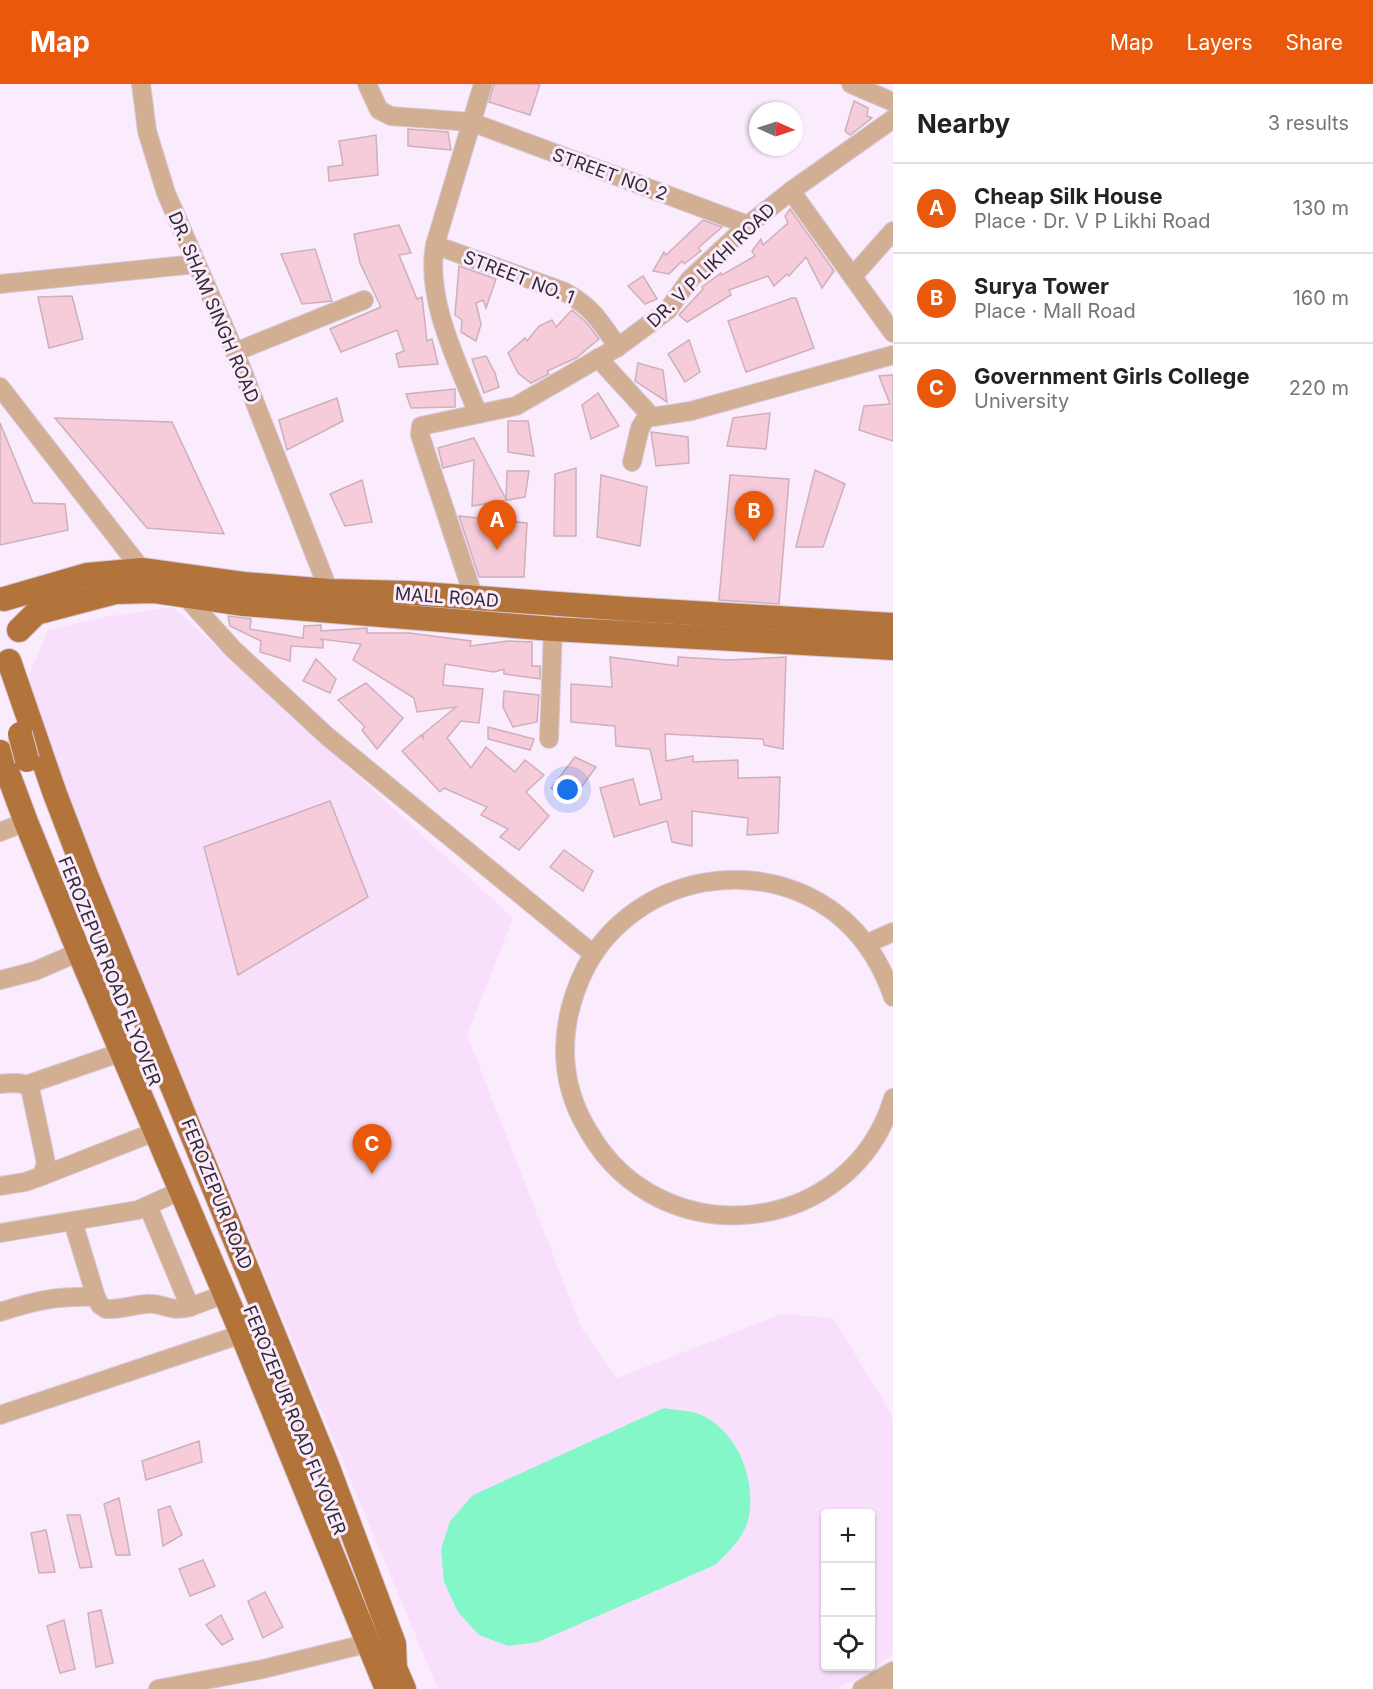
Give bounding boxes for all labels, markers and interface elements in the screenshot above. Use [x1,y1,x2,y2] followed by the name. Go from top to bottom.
[30,25,90,59] text: Map
[1110,30,1154,55] text: Map
[1187,30,1253,55] text: Layers
[1286,30,1343,55] text: Share
[749,102,803,156] north arrow
[917,108,1010,139] text: Nearby
[1268,111,1349,135] text: 3 results
[550,143,670,205] street label: STREET NO. 2
[974,183,1163,209] text: Cheap Silk House
[929,196,944,220] text: A
[1293,196,1349,220] text: 130 m
[643,199,779,331] street label: DR. V P LIKHI ROAD
[164,208,264,406] street label: DR. SHAM SINGH ROAD
[974,209,1211,233] text: Place · Dr. V P Likhi Road
[461,246,577,308] street label: STREET NO. 1
[974,273,1109,299] text: Surya Tower
[930,286,943,310] text: B
[1293,286,1349,310] text: 160 m
[974,299,1136,323] text: Place · Mall Road
[974,363,1250,389] text: Government Girls College
[929,376,944,400] text: C
[1289,376,1349,400] text: 220 m
[974,389,1069,413] text: University
[734,492,774,541] pin: B
[478,500,516,550] pin: A
[394,583,500,611] street label: MALL ROAD
[553,775,582,804] your location
[54,853,166,1089] street label: FEROZEPUR ROAD FLYOVER
[177,1116,257,1272] street label: FEROZEPUR ROAD
[352,1124,392,1174] pin: C
[239,1302,351,1538] street label: FEROZEPUR ROAD FLYOVER
[821,1509,875,1671] map controls
[821,1509,875,1563] button: +
[821,1563,875,1617] button: −
[821,1617,875,1671] button: locate

